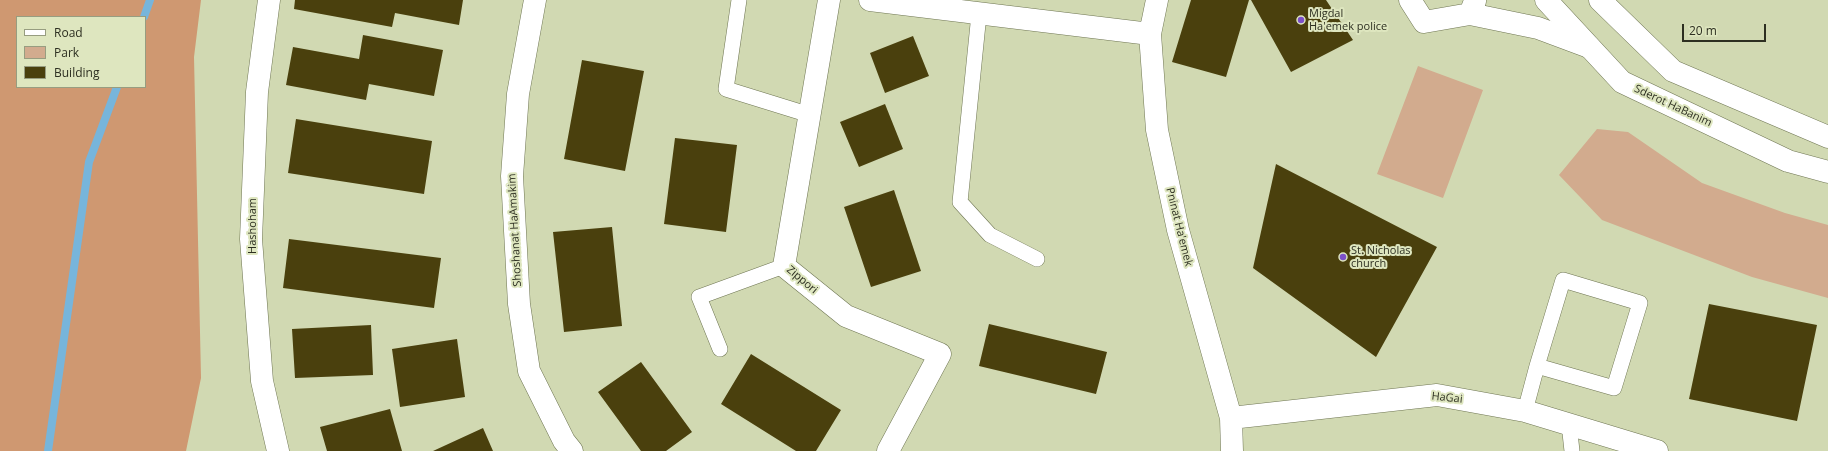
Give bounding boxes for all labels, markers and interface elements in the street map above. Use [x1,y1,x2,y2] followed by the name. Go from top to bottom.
[1309,7,1387,33] place label: Migdal Ha'emek police
[1296,15,1306,25] marker: Migdal Ha'emek police
[16,16,146,88] legend
[1684,16,1768,42] scale bar
[1689,22,1717,39] text: 20 m
[54,24,83,41] text: Road
[54,44,79,61] text: Park
[54,64,99,81] text: Building
[1632,82,1714,130] street label: Sderot HaBanim
[505,173,525,287] street label: Shoshanat HaAmakim
[1163,186,1195,268] street label: Pninat Ha'emek
[246,198,260,254] street label: Hashoham
[1351,244,1411,270] place label: St. Nicholas church
[1338,252,1348,262] marker: St. Nicholas church
[784,263,820,297] street label: Zippori
[1431,390,1463,406] street label: HaGai

